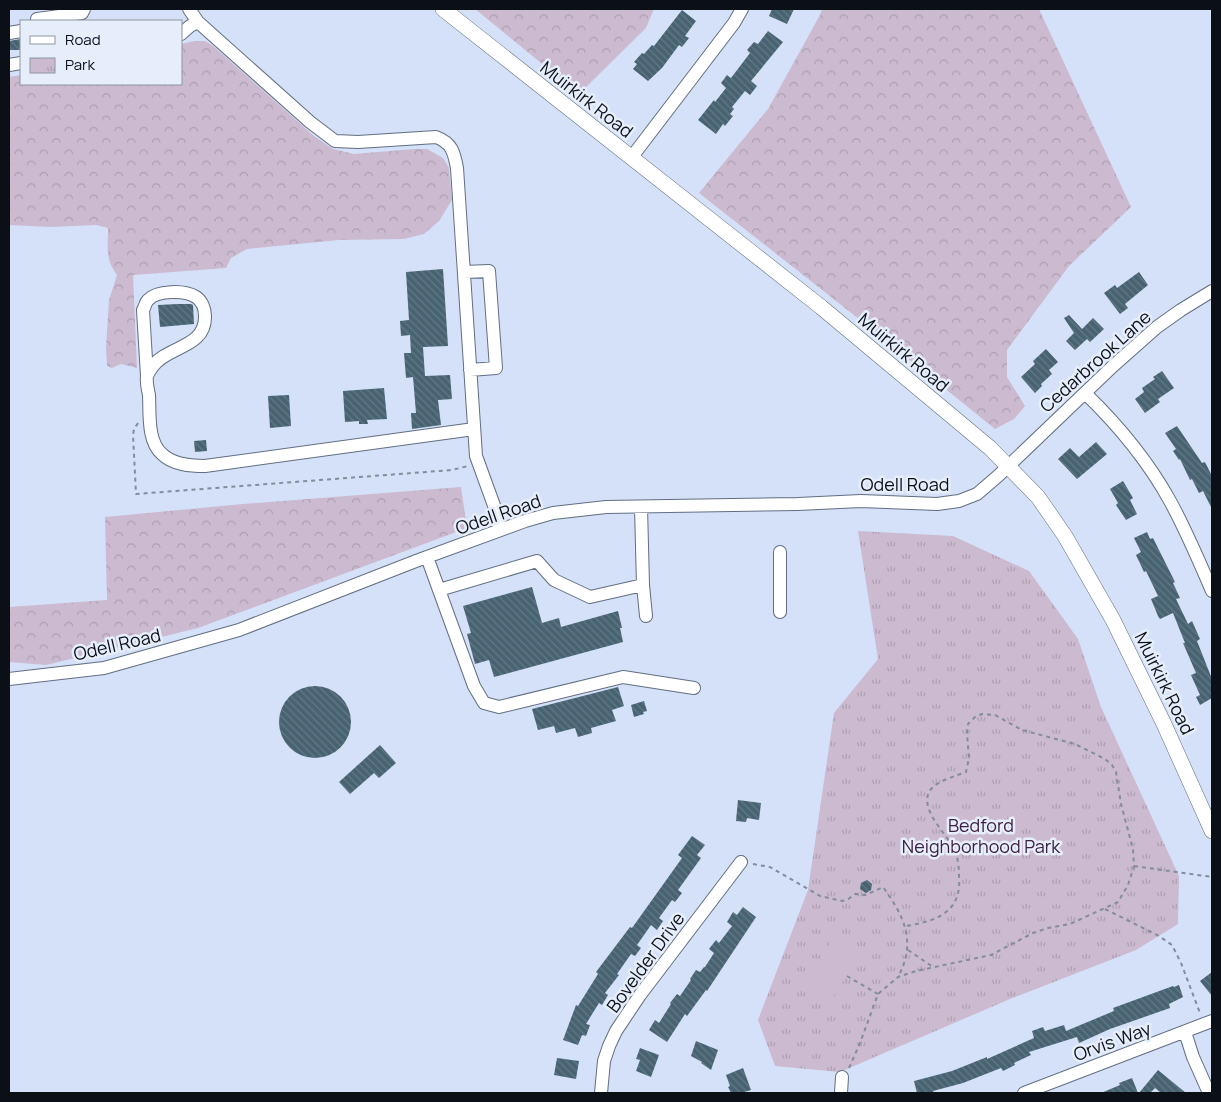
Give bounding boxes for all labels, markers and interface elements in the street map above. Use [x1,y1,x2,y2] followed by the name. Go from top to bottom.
[20,20,182,85] legend
[65,29,101,50] text: Road
[65,54,95,75] text: Park
[536,55,638,143] street label: Muirkirk Road
[1034,305,1156,417] street label: Cedarbrook Lane
[854,307,954,397] street label: Muirkirk Road
[861,472,949,496] street label: Odell Road
[452,488,544,540] street label: Odell Road
[71,622,163,666] street label: Odell Road
[1130,628,1200,738] street label: Muirkirk Road
[902,813,1061,858] park label: Bedford Neighborhood Park
[601,907,689,1017] street label: Bovelder Drive
[1070,1016,1155,1066] street label: Orvis Way

